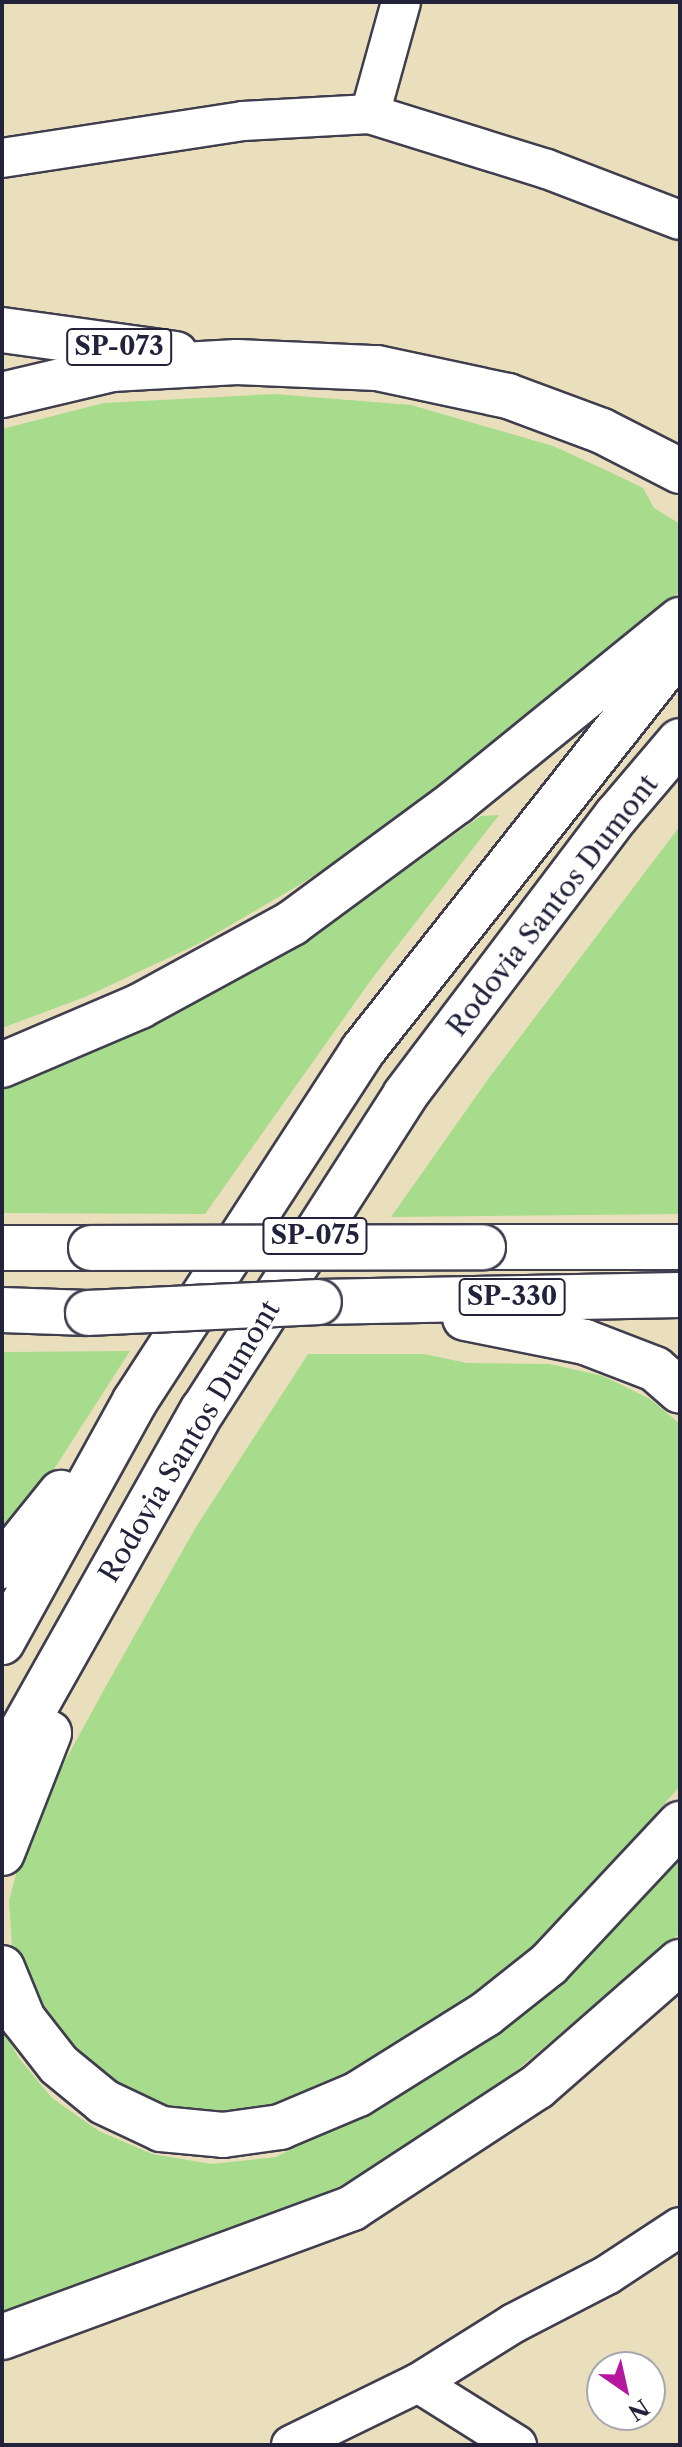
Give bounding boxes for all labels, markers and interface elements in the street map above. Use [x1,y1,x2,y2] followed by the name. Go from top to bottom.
[65,325,173,369] road number: SP-073
[439,767,665,1043] street label: Rodovia Santos Dumont
[261,1214,369,1258] road number: SP-075
[458,1275,566,1319] road number: SP-330
[91,1294,287,1588] street label: Rodovia Santos Dumont
[586,2351,666,2431] north arrow
[623,2393,654,2426] text: N

